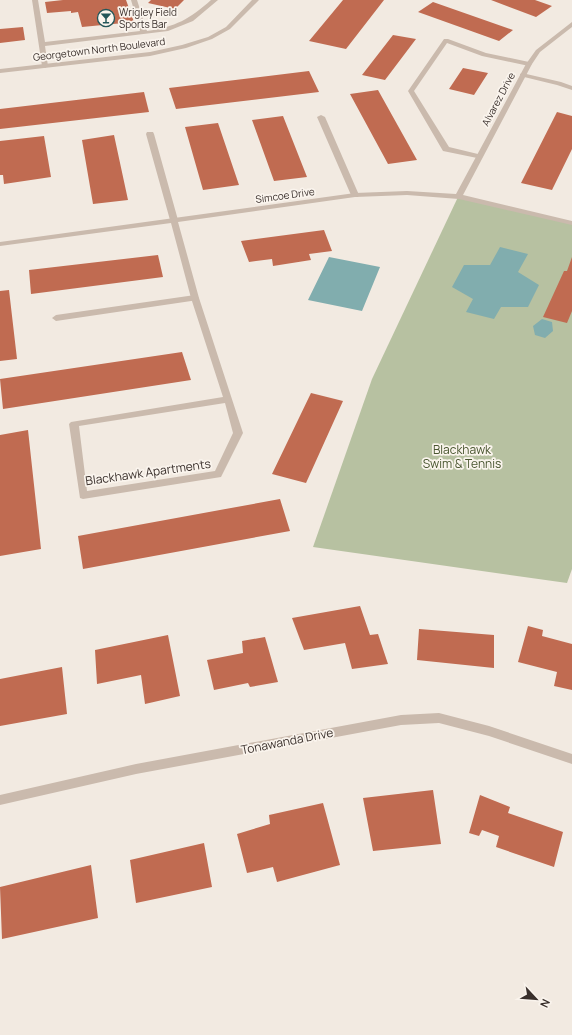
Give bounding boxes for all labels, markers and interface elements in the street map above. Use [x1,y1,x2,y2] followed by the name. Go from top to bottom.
[119,5,177,31] place label: Wrigley Field Sports Bar
[96,8,116,28] bar icon: Wrigley Field Sports Bar
[32,34,166,64] street label: Georgetown North Boulevard
[478,70,518,128] street label: Alvarez Drive
[255,184,316,206] street label: Simcoe Drive
[423,441,501,472] park label: Blackhawk Swim & Tennis
[84,455,212,489] street label: Blackhawk Apartments
[239,724,335,758] street label: Tonawanda Drive
[516,979,556,1019] north arrow
[537,997,554,1011] text: N

